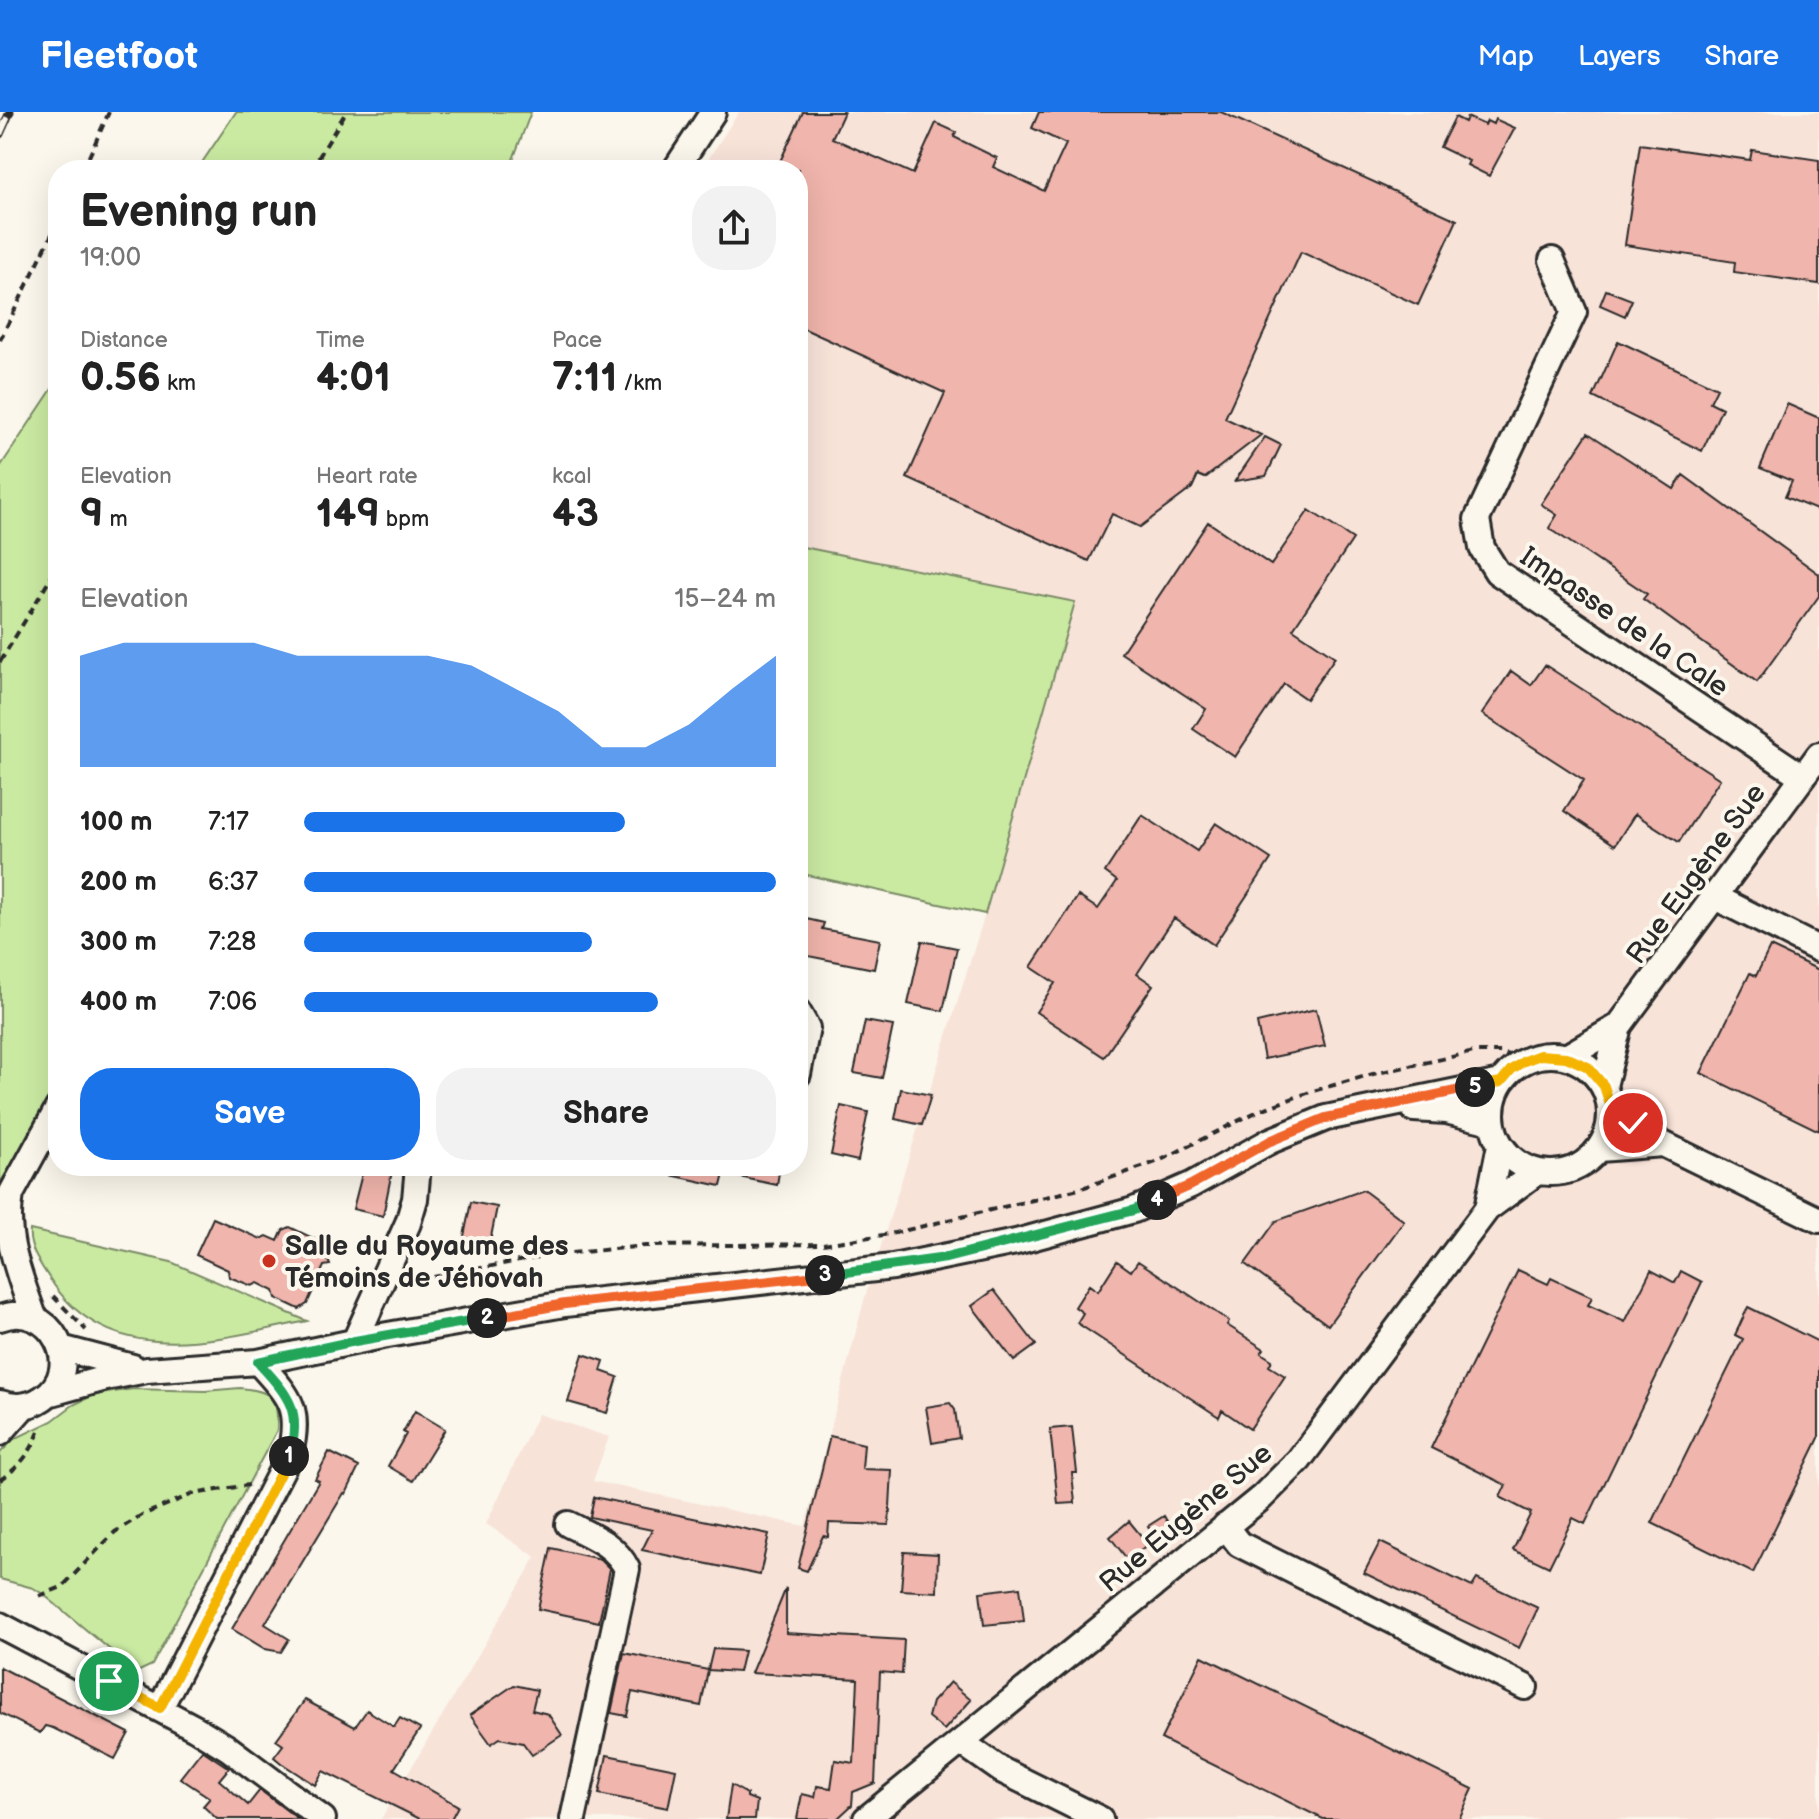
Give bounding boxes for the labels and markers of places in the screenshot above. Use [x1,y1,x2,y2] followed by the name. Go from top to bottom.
[1455,1067,1495,1107] pin: 5
[1599,1089,1667,1157] pin
[1137,1180,1177,1220] pin: 4
[285,1230,569,1295] place label: Salle du Royaume des Témoins de Jéhovah
[260,1252,278,1270] marker: Salle du Royaume des Témoins de Jéhovah
[805,1255,845,1295] pin: 3
[467,1298,507,1338] pin: 2
[269,1436,309,1476] pin: 1
[75,1647,143,1715] pin

